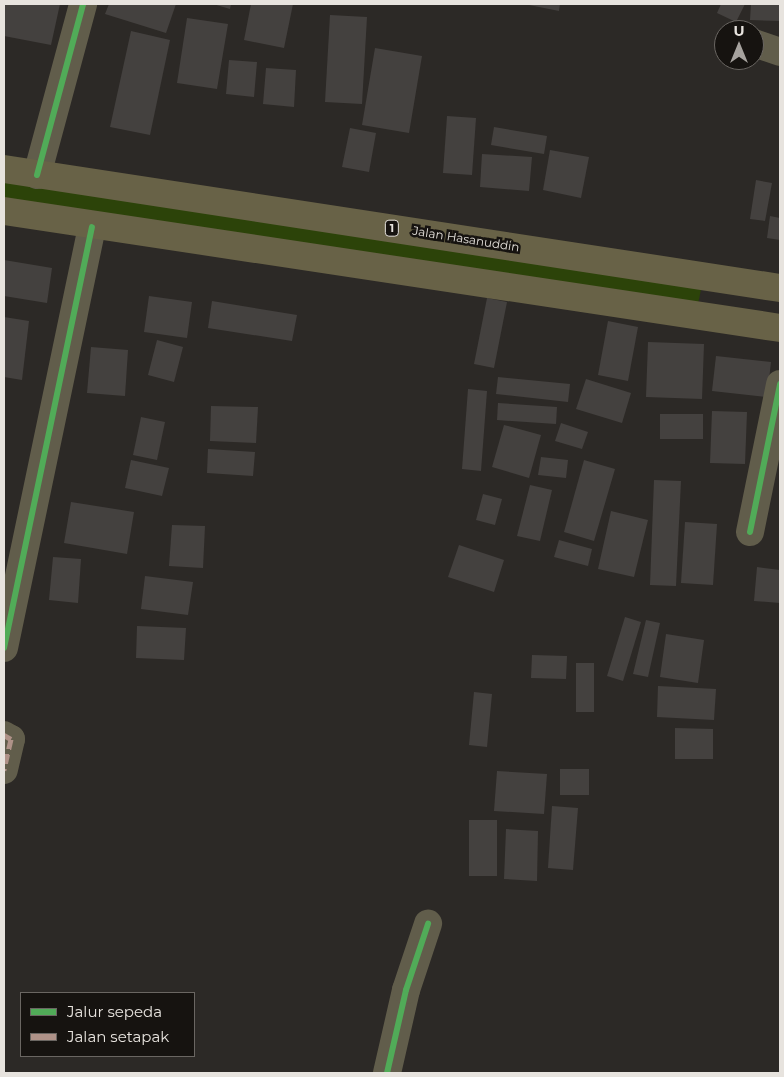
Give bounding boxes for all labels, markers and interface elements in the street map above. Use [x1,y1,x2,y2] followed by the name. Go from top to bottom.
[714,20,764,70] north arrow
[733,22,745,40] text: U
[384,220,400,237] road number: 1
[411,223,521,255] street label: Jalan Hasanuddin
[20,992,195,1057] legend
[67,1002,162,1021] text: Jalur sepeda
[67,1027,169,1046] text: Jalan setapak

